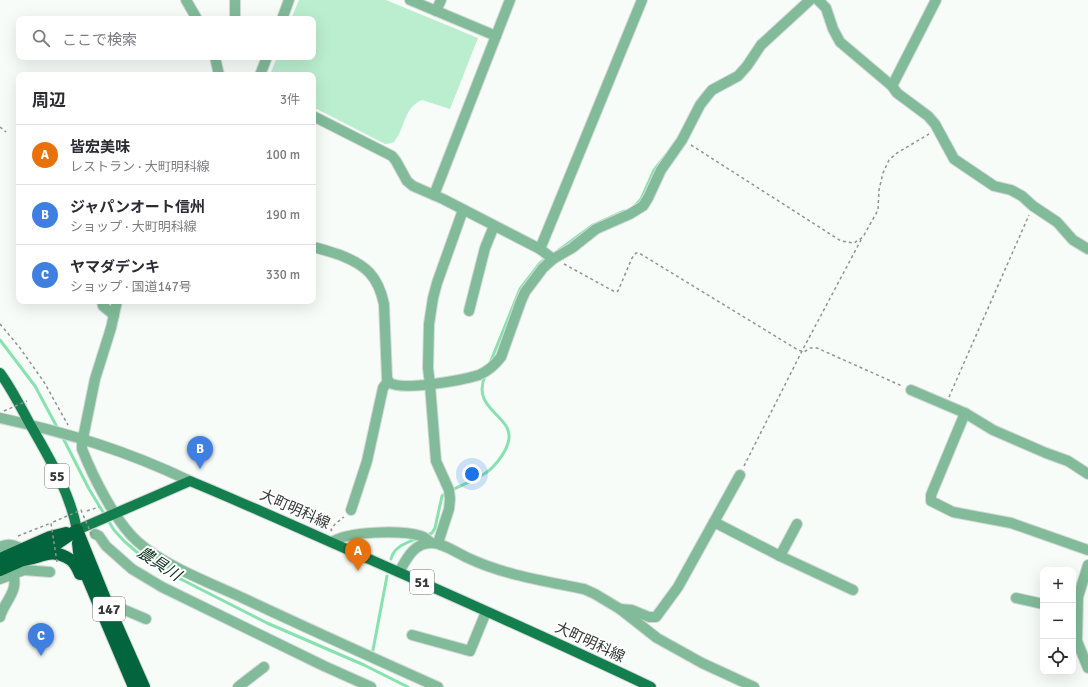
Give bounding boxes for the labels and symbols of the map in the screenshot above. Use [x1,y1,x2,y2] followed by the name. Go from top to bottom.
[187,436,213,469] pin: B
[45,464,69,488] road number: 55
[462,464,482,484] your location
[257,486,333,532] street label: 大町明科線
[345,538,371,571] pin: A
[133,543,186,587] water label: 農具川
[410,570,434,594] road number: 51
[93,597,125,621] road number: 147
[552,618,628,666] street label: 大町明科線
[28,623,54,656] pin: C

